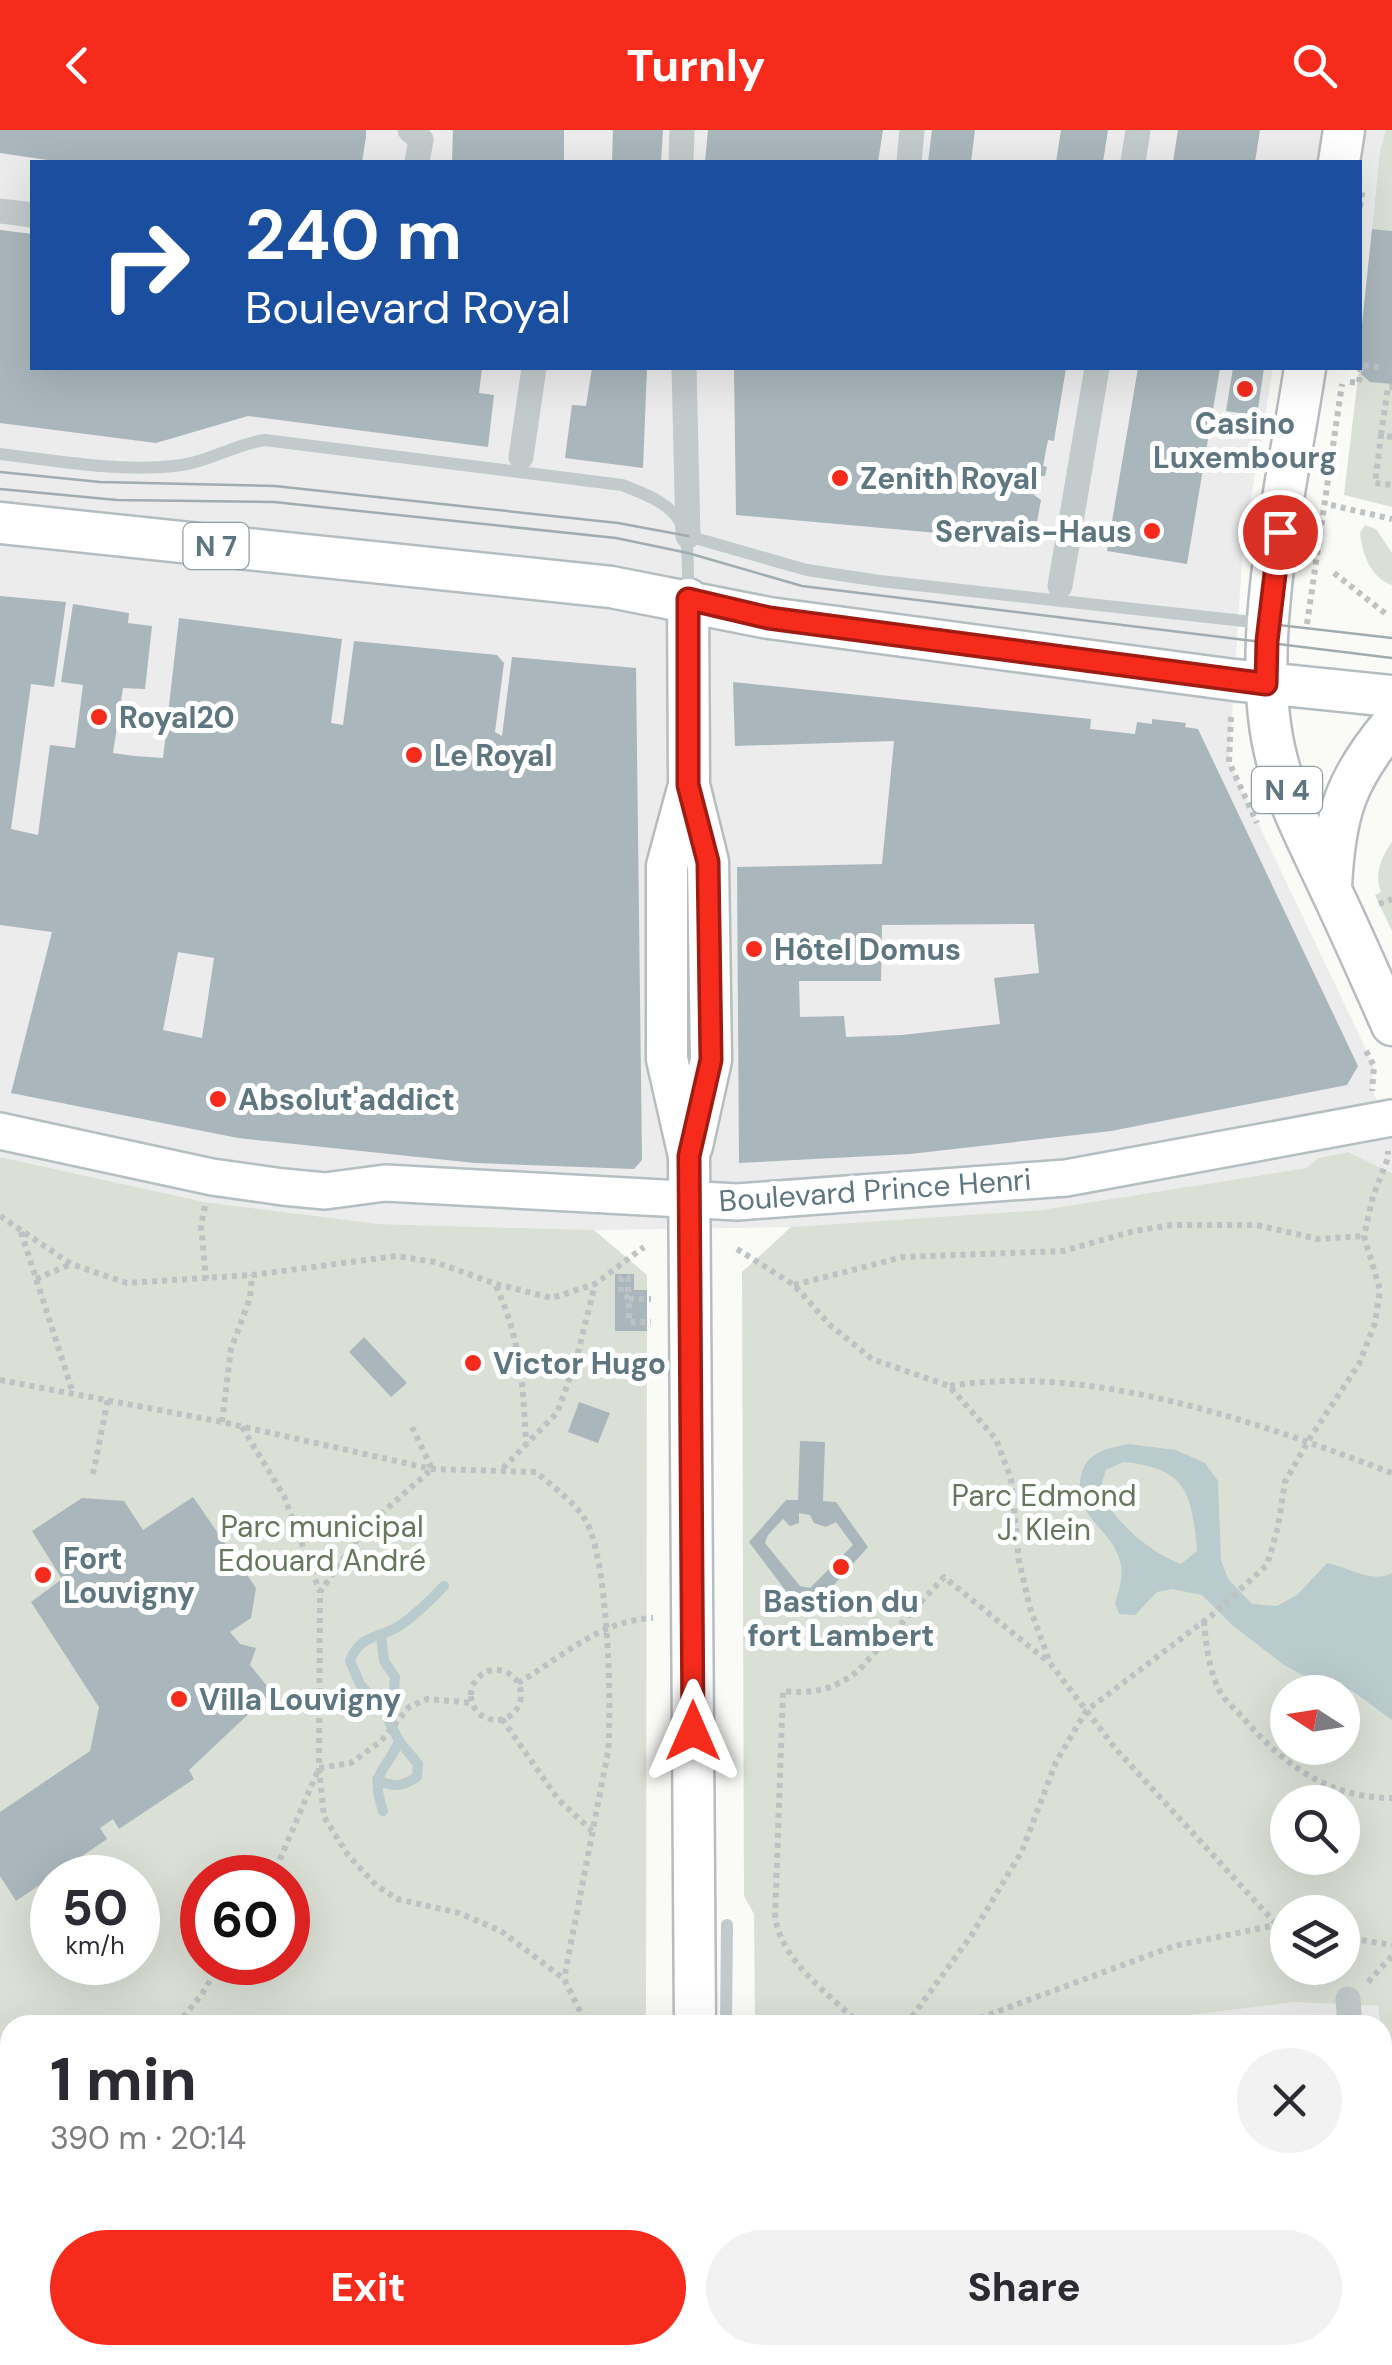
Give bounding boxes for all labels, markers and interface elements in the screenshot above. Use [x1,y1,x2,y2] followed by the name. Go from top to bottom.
[627,36,765,95] text: Turnly
[50,38,105,93] icon: back
[1287,38,1342,93] icon: search
[245,190,462,281] text: 240 m
[80,200,210,330] icon: right
[245,278,571,337] text: Boulevard Royal
[1234,378,1256,400] marker: Casino Luxembourg
[1153,404,1337,477] place label: Casino Luxembourg
[860,459,1038,498] place label: Zenith Royal
[829,467,851,489] marker: Zenith Royal
[1238,490,1323,575] pin
[1253,505,1308,560] icon: arrive
[935,512,1132,551] place label: Servais-Haus
[1141,520,1163,542] marker: Servais-Haus
[184,523,248,569] road number: N 7
[119,698,235,737] place label: Royal20
[88,706,110,728] marker: Royal20
[434,736,553,775] place label: Le Royal
[403,744,425,766] marker: Le Royal
[1252,767,1322,813] road number: N 4
[774,930,961,969] place label: Hôtel Domus
[743,938,765,960] marker: Hôtel Domus
[238,1080,455,1119] place label: Absolut'addict
[207,1088,229,1110] marker: Absolut'addict
[718,1160,1032,1220] street label: Boulevard Prince Henri
[493,1344,666,1383] place label: Victor Hugo
[462,1352,484,1374] marker: Victor Hugo
[951,1476,1137,1549] park label: Parc Edmond J. Klein
[218,1507,426,1580] park label: Parc municipal Edouard André
[63,1539,195,1612] place label: Fort Louvigny
[830,1556,852,1578] marker: Bastion du fort Lambert
[32,1564,54,1586] marker: Fort Louvigny
[748,1582,934,1655] place label: Bastion du fort Lambert
[1270,1675,1360,1765] north arrow
[1270,1675,1360,1985] map controls
[641,1679,745,1783] position arrow
[199,1680,401,1719] place label: Villa Louvigny
[168,1688,190,1710] marker: Villa Louvigny
[1270,1785,1360,1875] button: search
[180,1855,310,1985] speed limit sign: 60
[62,1875,128,1941] text: 50
[1270,1895,1360,1985] button: layers
[65,1929,125,1962] text: km/h
[50,2040,197,2119] text: 1 min
[1237,2048,1342,2153] button: close
[50,2117,246,2159] text: 390 m · 20:14
[50,2230,686,2345] button: Exit
[706,2230,1342,2345] button: Share

